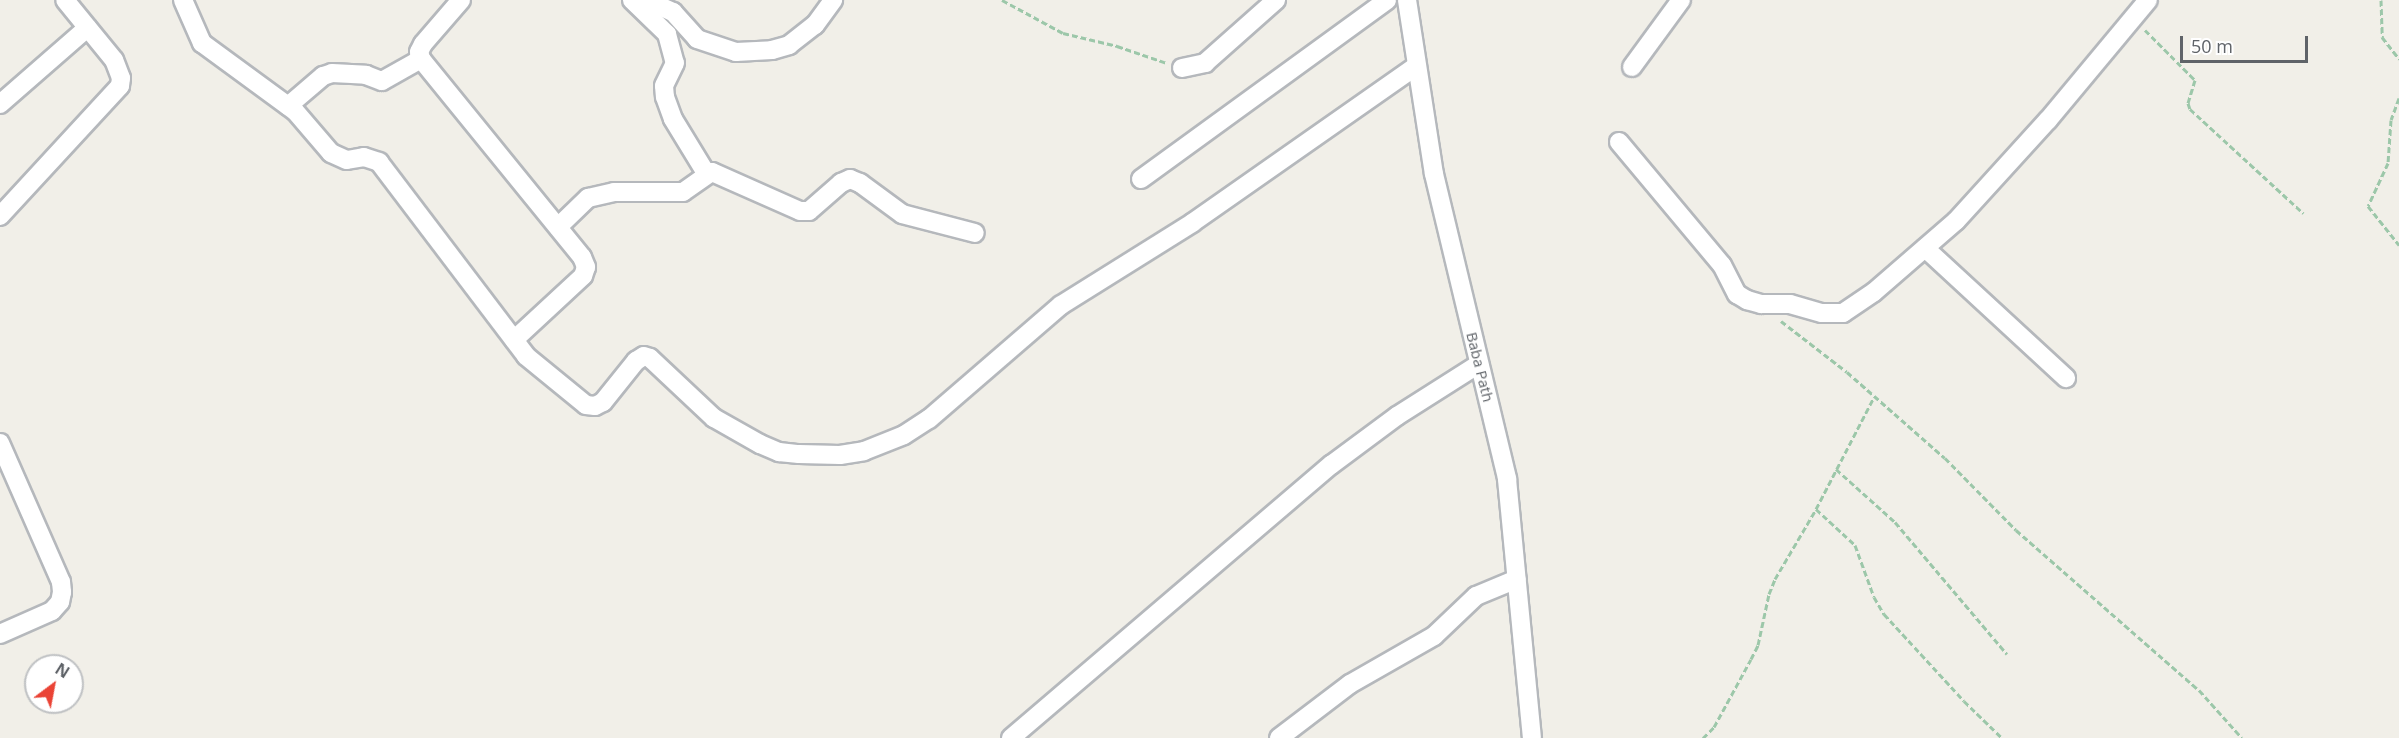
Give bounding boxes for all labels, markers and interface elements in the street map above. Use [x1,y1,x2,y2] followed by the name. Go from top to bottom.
[2183,24,2310,62] scale bar
[2191,34,2233,58] text: 50 m
[1463,330,1497,404] street label: Baba Path
[24,654,84,714] north arrow
[51,658,74,683] text: N

